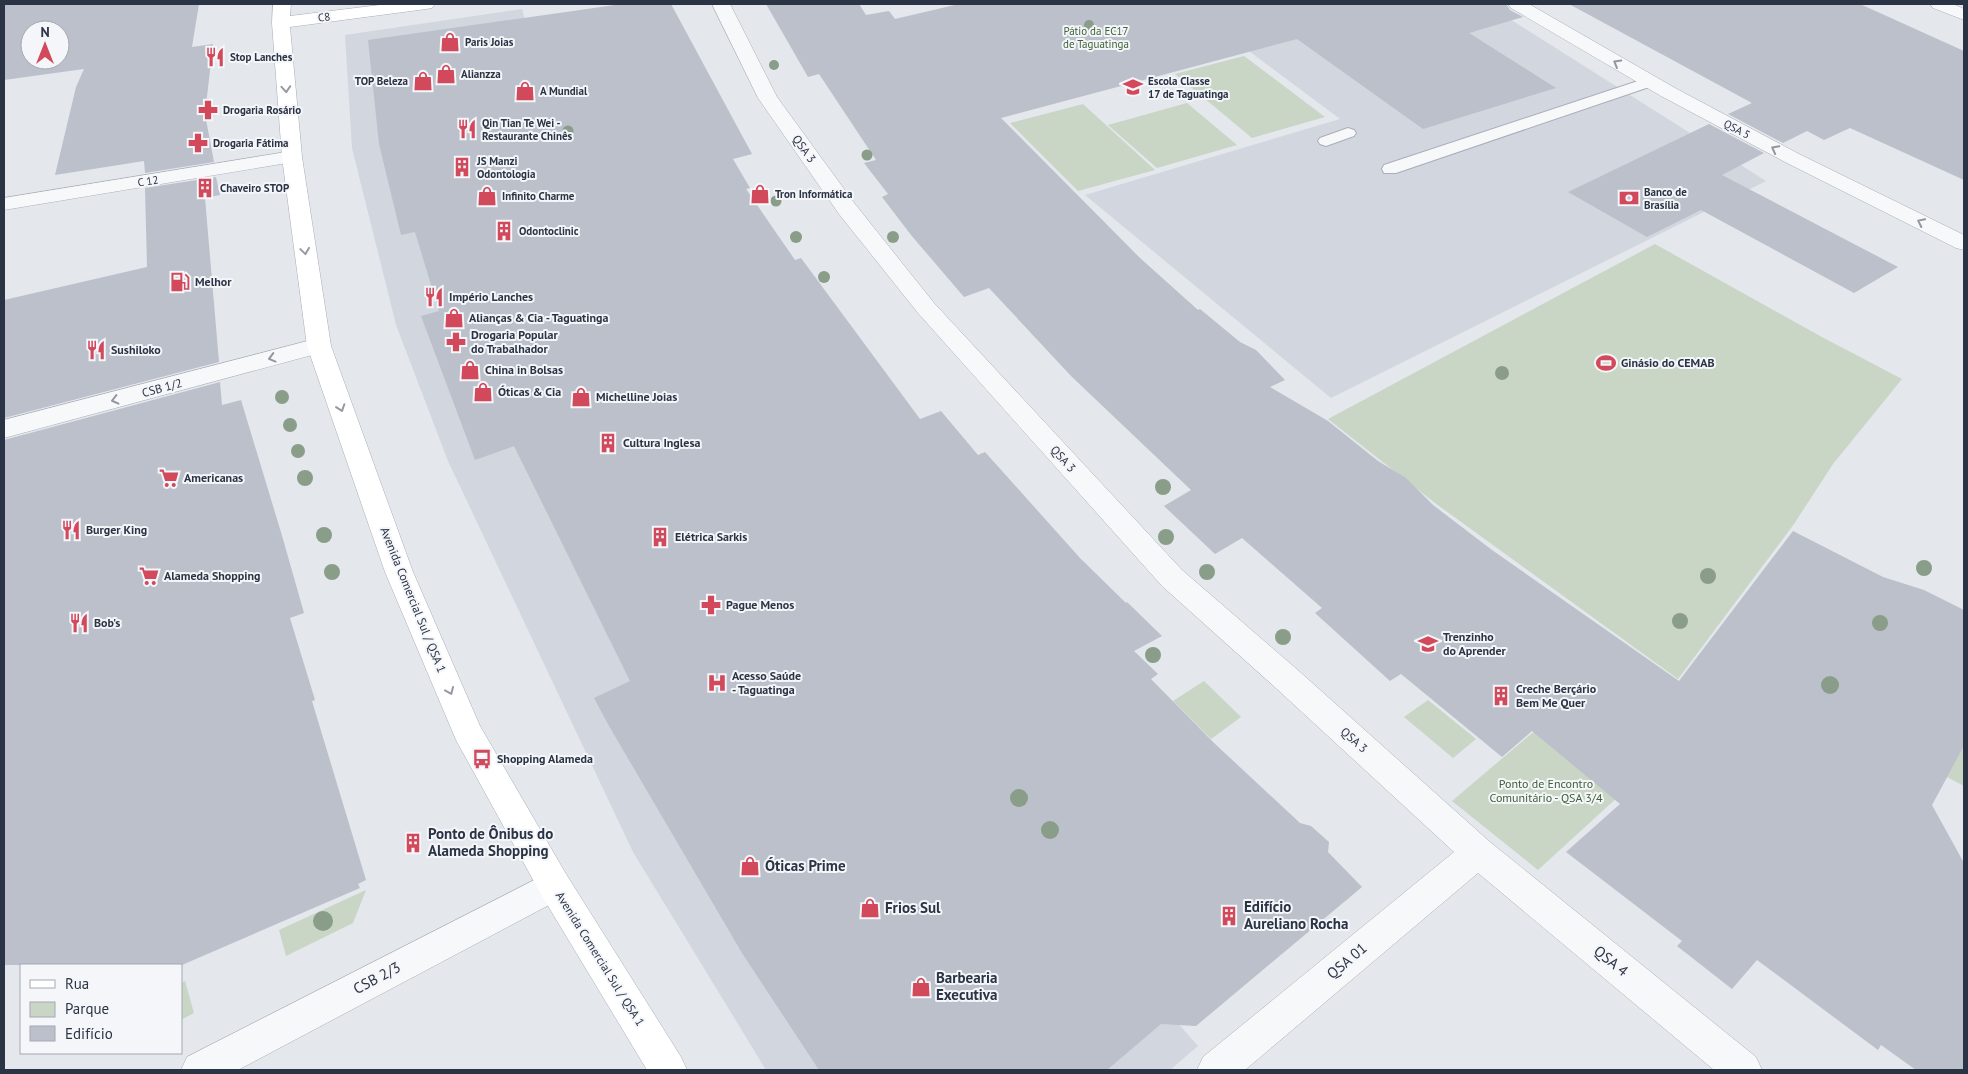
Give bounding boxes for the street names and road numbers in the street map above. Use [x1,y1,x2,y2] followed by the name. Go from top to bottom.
[317,9,331,25] street label: C8
[1721,116,1753,142] street label: QSA 5
[789,132,820,166] street label: QSA 3
[137,172,159,190] street label: C 12
[140,375,184,400] street label: CSB 1/2
[1047,442,1079,475] street label: QSA 3
[377,525,450,675] street label: Avenida Comercial Sul / QSA 1
[1338,724,1371,756] street label: QSA 3
[553,889,648,1029] street label: Avenida Comercial Sul / QSA 1
[1323,938,1371,983] street label: QSA 01
[1590,941,1632,980] street label: QSA 4
[350,957,404,998] street label: CSB 2/3

